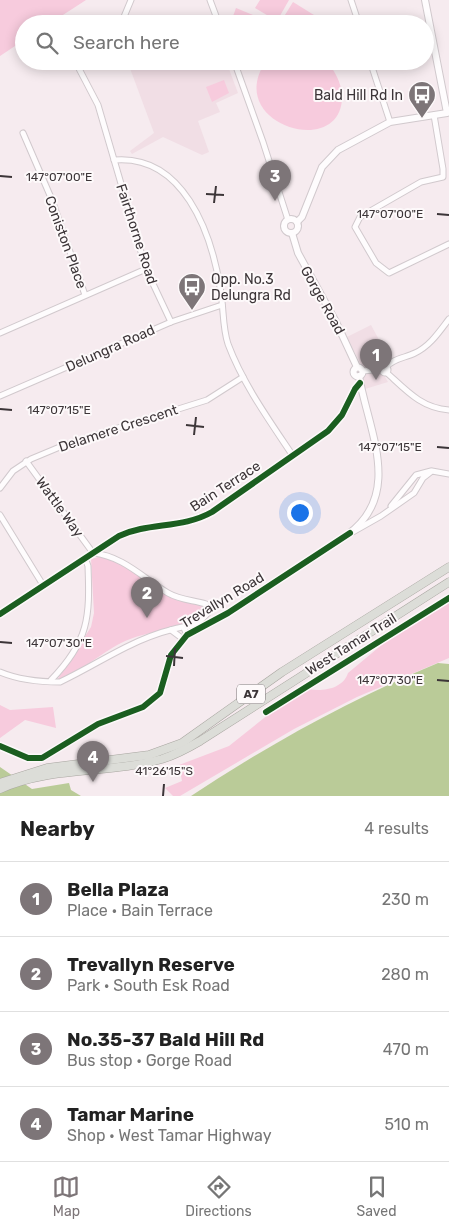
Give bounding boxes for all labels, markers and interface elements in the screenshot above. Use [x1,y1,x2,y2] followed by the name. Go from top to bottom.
[15,15,434,70] search box
[33,29,61,57] icon: search
[73,31,180,54] text: Search here
[407,80,437,119] bus stop icon: Bald Hill Rd In
[314,87,403,104] place label: Bald Hill Rd In
[259,160,291,201] pin: 3
[26,170,92,184] text: 147°07'00"E
[112,182,161,286] street label: Fairthorne Road
[41,193,90,291] street label: Coniston Place
[357,207,423,221] text: 147°07'00"E
[297,263,348,337] street label: Gorge Road
[211,271,291,304] place label: Opp. No.3 Delungra Rd
[177,272,207,311] bus stop icon: Opp. No.3 Delungra Rd
[63,321,157,376] street label: Delungra Road
[360,339,392,380] pin: 1
[56,401,180,456] street label: Delamere Crescent
[27,403,91,417] text: 147°07'15"E
[358,440,422,454] text: 147°07'15"E
[187,457,264,515] street label: Bain Terrace
[32,474,87,541] street label: Wattle Way
[287,500,313,526] your location
[177,569,267,632] street label: Trevallyn Road
[131,577,163,618] pin: 2
[303,610,400,679] street label: West Tamar Trail
[26,636,92,650] text: 147°07'30"E
[357,673,423,687] text: 147°07'30"E
[237,684,265,704] road number: A7
[77,741,109,782] pin: 4
[135,764,193,778] text: 41°26'15"S
[20,816,95,841] text: Nearby
[364,819,429,838] text: 4 results
[67,878,169,901] text: Bella Plaza
[32,890,40,909] text: 1
[382,890,429,909] text: 230 m
[67,901,213,920] text: Place · Bain Terrace
[67,953,235,976] text: Trevallyn Reserve
[31,965,41,984] text: 2
[381,965,429,984] text: 280 m
[67,976,230,995] text: Park · South Esk Road
[67,1028,264,1051] text: No.35-37 Bald Hill Rd
[31,1040,41,1059] text: 3
[383,1040,429,1059] text: 470 m
[67,1051,232,1070] text: Bus stop · Gorge Road
[67,1103,194,1126] text: Tamar Marine
[31,1115,41,1134] text: 4
[385,1115,429,1134] text: 510 m
[67,1126,272,1145] text: Shop · West Tamar Highway
[52,1173,80,1220] tab: Map
[185,1173,252,1220] tab: Directions
[357,1173,397,1220] tab: Saved

